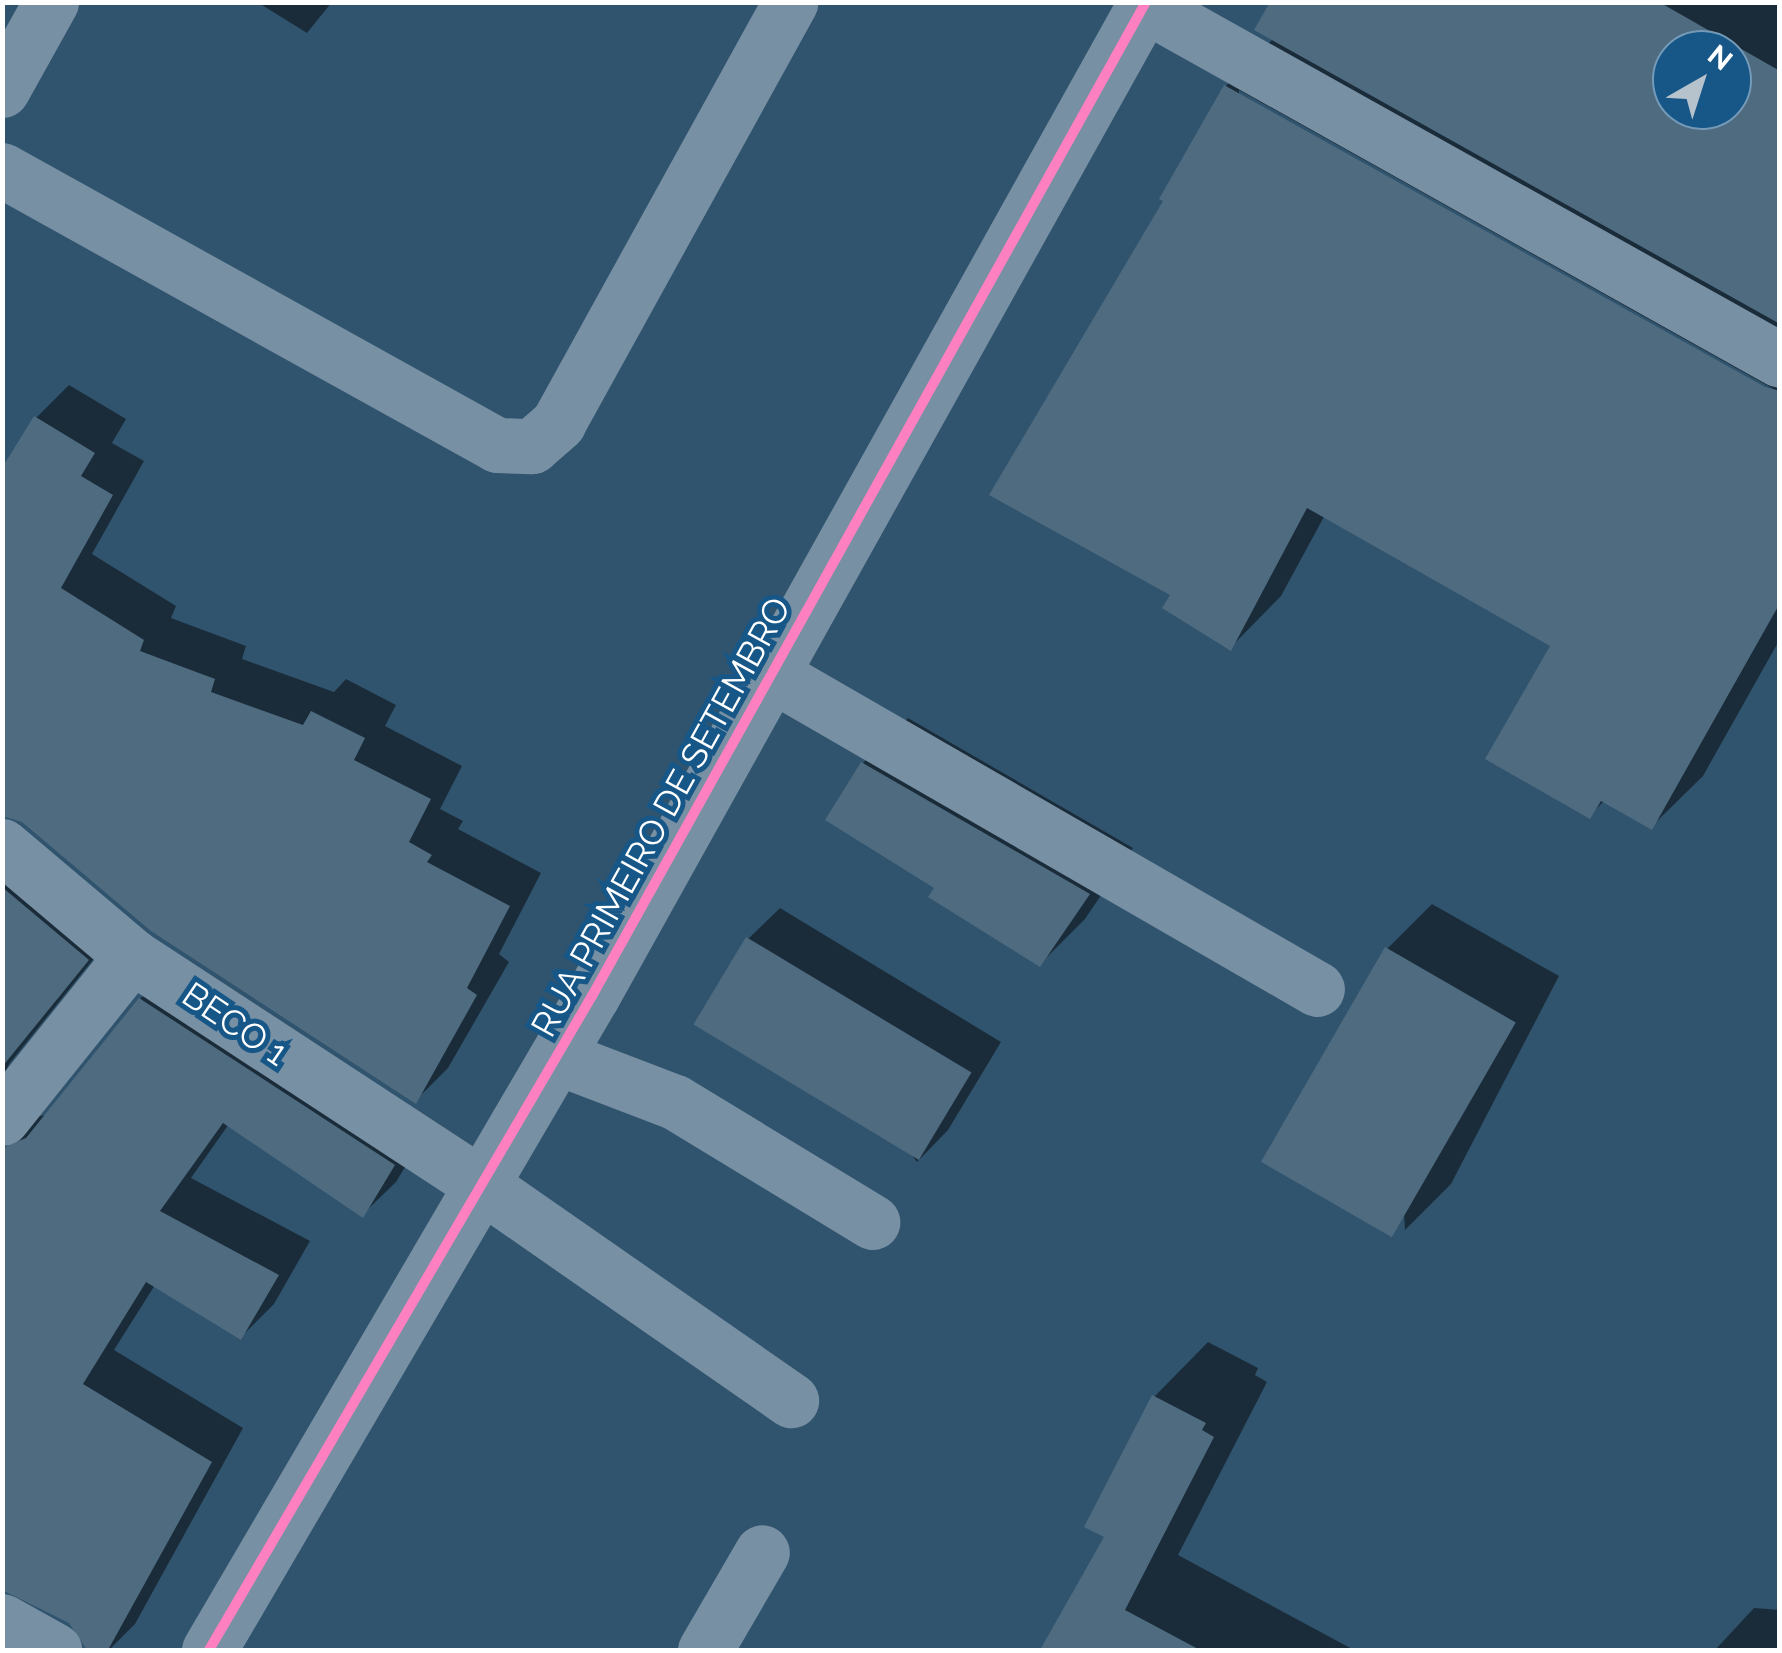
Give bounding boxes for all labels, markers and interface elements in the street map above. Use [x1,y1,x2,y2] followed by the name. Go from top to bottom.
[1652,30,1752,130] north arrow
[1701,38,1739,77] text: N
[522,590,800,1044] street label: RUA PRIMEIRO DE SETEMBRO
[174,974,296,1074] street label: BECO 1

